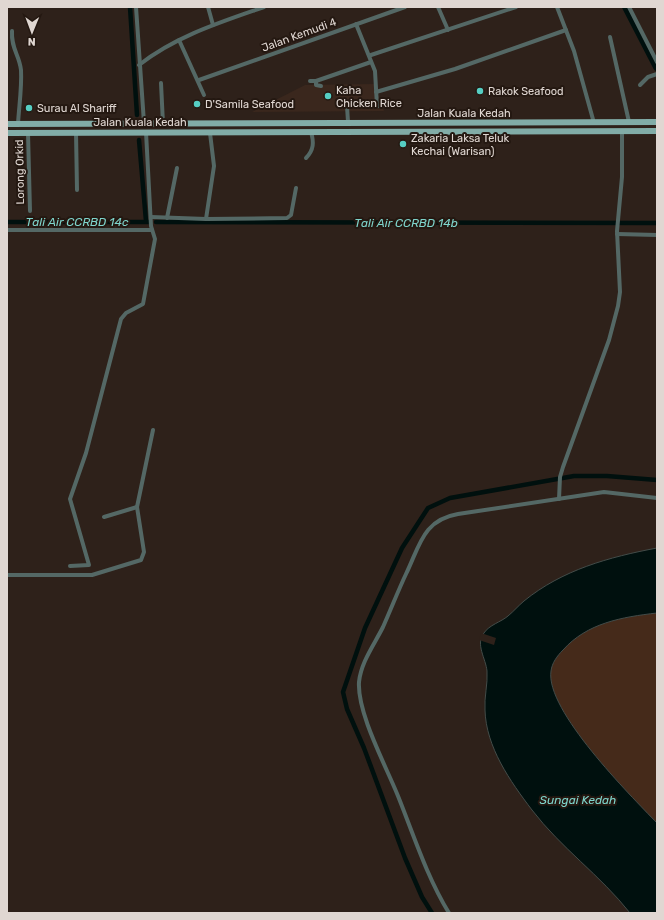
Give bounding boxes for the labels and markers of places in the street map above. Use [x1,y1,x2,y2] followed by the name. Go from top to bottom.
[336,84,402,110] place label: Kaha Chicken Rice
[488,85,564,98] place label: Rakok Seafood
[475,86,485,96] marker: Rakok Seafood
[323,91,333,101] marker: Kaha Chicken Rice
[205,98,294,111] place label: D'Samila Seafood
[192,99,202,109] marker: D'Samila Seafood
[37,102,117,115] place label: Surau Al Shariff
[24,103,34,113] marker: Surau Al Shariff
[411,132,510,158] place label: Zakaria Laksa Teluk Kechai (Warisan)
[398,139,408,149] marker: Zakaria Laksa Teluk Kechai (Warisan)

